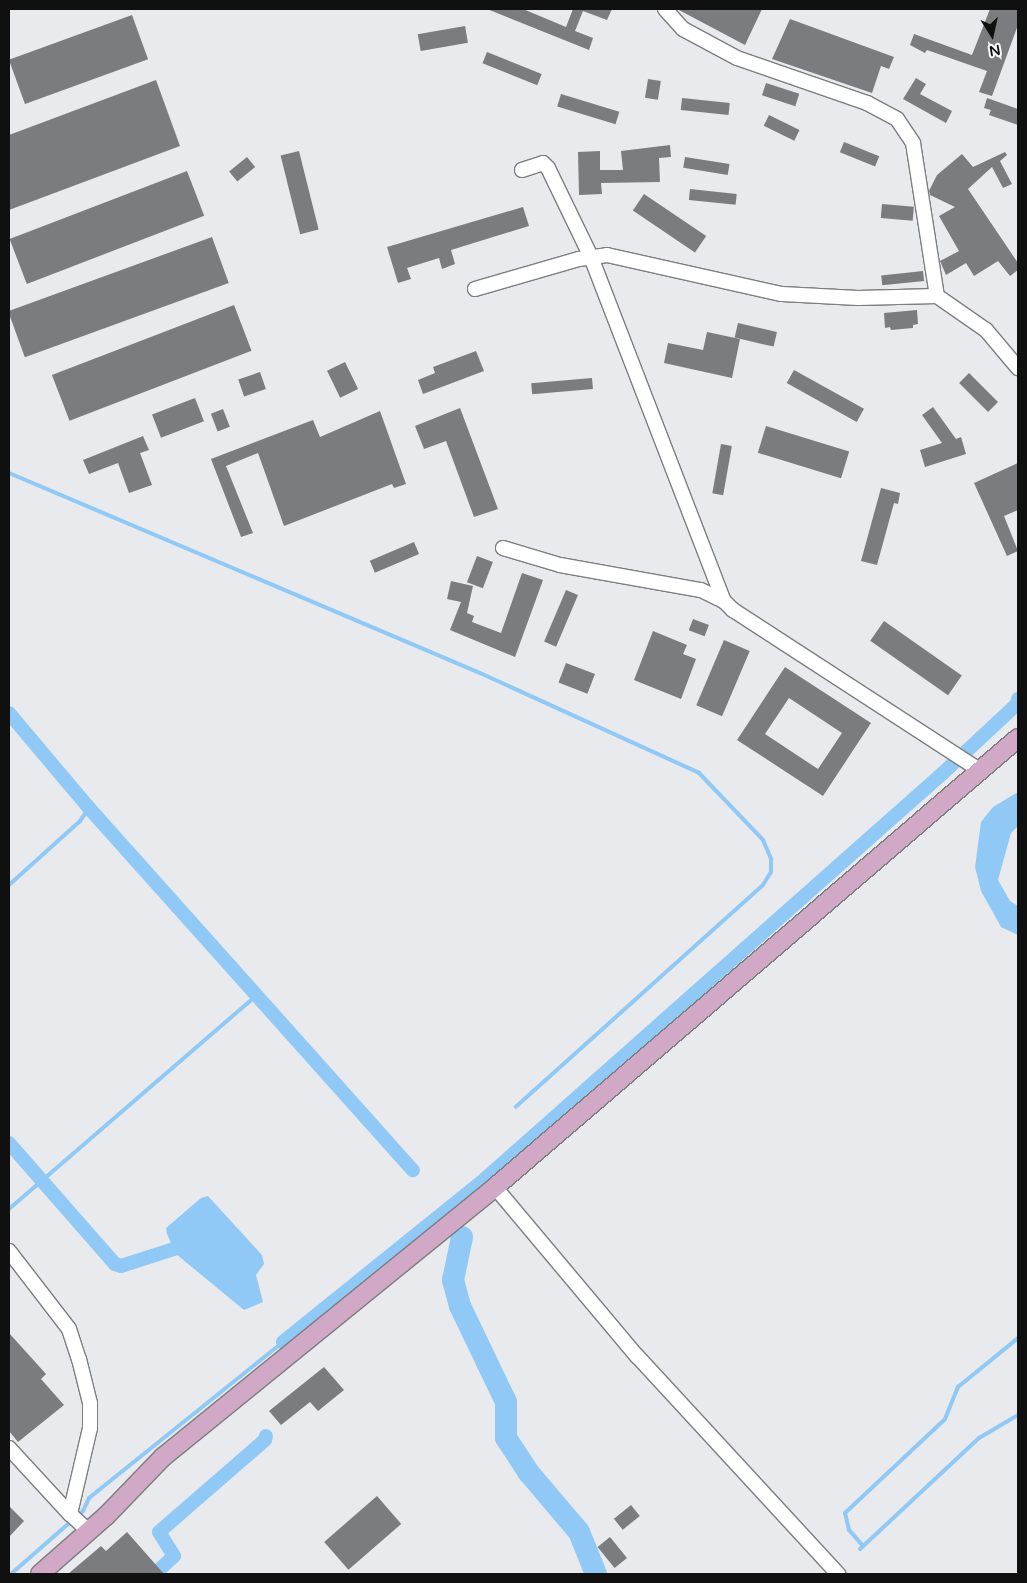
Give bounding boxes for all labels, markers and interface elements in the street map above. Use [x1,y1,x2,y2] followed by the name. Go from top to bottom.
[967,10,1017,60] north arrow
[988,41,1002,60] text: N

